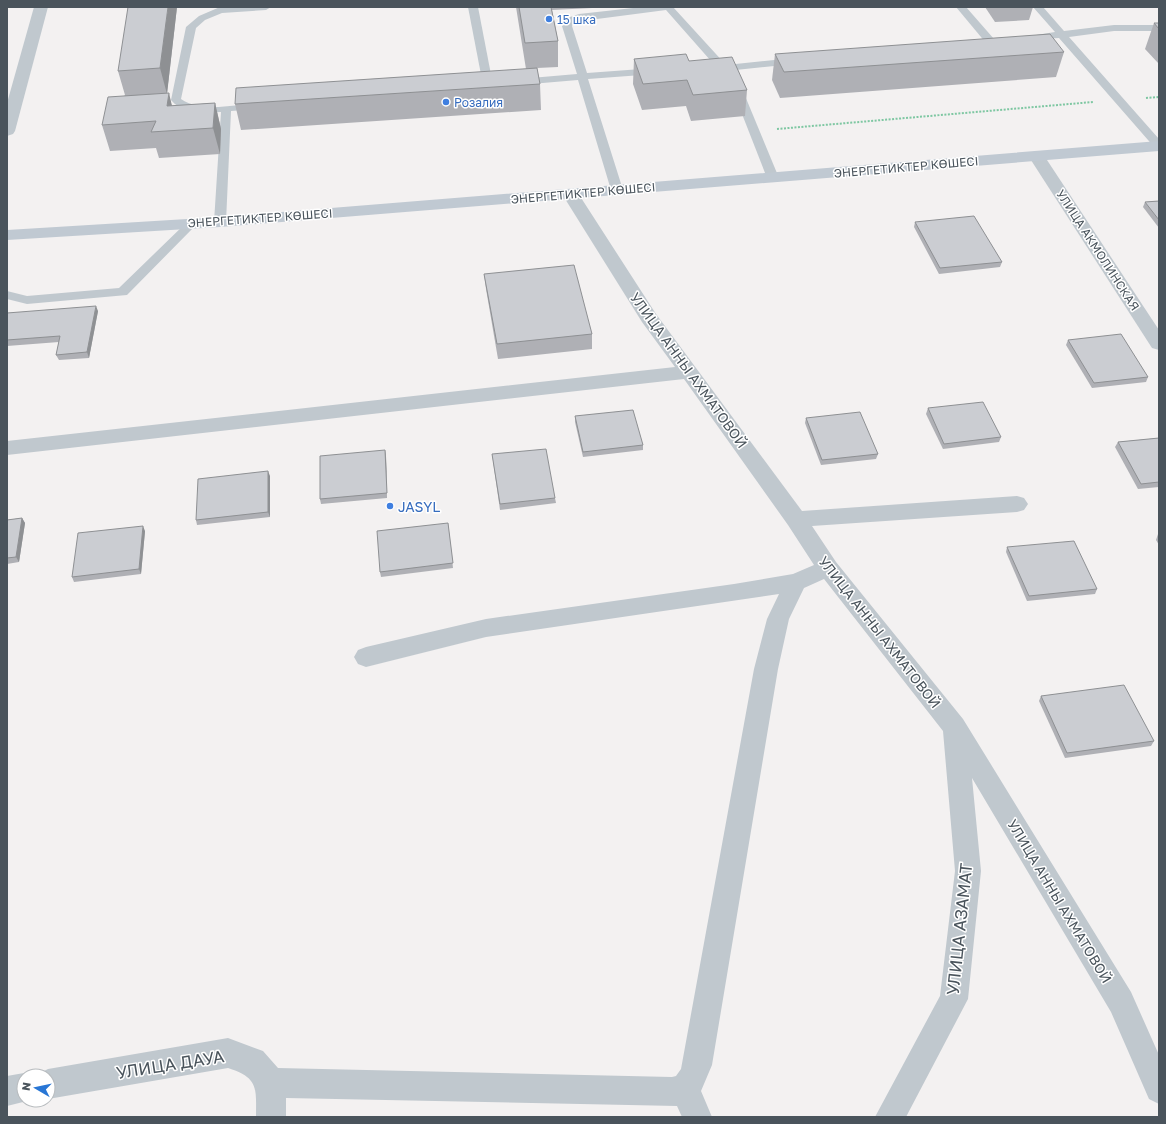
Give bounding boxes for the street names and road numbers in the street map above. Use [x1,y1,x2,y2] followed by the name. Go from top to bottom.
[833,153,979,181] street label: ЭНЕРГЕТИКТЕР КӨШЕСІ
[510,179,656,207] street label: ЭНЕРГЕТИКТЕР КӨШЕСІ
[1053,187,1143,313] street label: УЛИЦА АКМОЛИНСКАЯ
[187,205,333,231] street label: ЭНЕРГЕТИКТЕР КӨШЕСІ
[627,289,751,451] street label: УЛИЦА АННЫ АХМАТОВОЙ
[815,553,945,711] street label: УЛИЦА АННЫ АХМАТОВОЙ
[1004,816,1116,986] street label: УЛИЦА АННЫ АХМАТОВОЙ
[942,861,976,996] street label: УЛИЦА АЗАМАТ
[114,1045,226,1083] street label: УЛИЦА ДАУА

